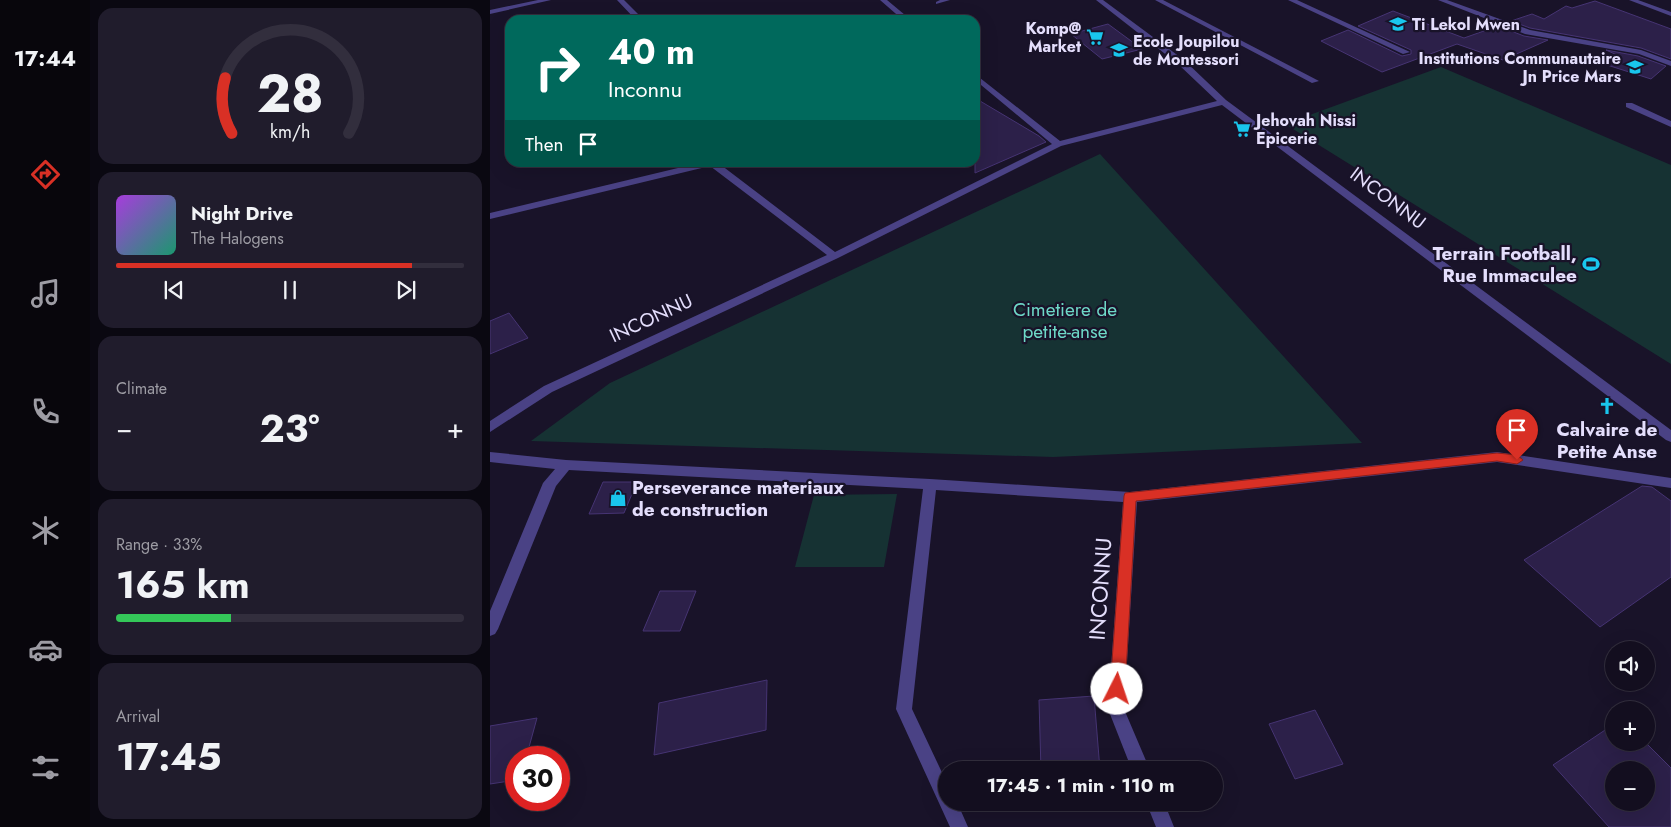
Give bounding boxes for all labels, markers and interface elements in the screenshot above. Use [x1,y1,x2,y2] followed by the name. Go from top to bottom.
[1412,13,1520,36] place label: Ti Lekol Mwen
[1388,14,1408,34] school or university icon: Ti Lekol Mwen
[1026,17,1082,58] place label: Komp@ Market
[608,27,695,77] text: 40 m
[1085,27,1105,47] supermarket icon: Komp@ Market
[1133,30,1239,71] place label: Ecole Joupilou de Montessori
[525,35,590,100] icon: right
[1109,40,1129,60] school or university icon: Ecole Joupilou de Montessori
[14,42,76,74] text: 17:44
[1419,47,1621,88] place label: Institutions Communautaire Jn Price Mars
[257,56,323,132] text: 28
[1625,57,1645,77] school or university icon: Institutions Communautaire Jn Price Mars
[608,73,682,105] text: Inconnu
[1253,109,1356,150] place label: Jehovah Nissi Epicerie
[270,119,310,145] text: km/h
[1232,119,1252,139] supermarket icon: Jehovah Nissi Epicerie
[574,130,602,158] icon: arrive
[525,131,564,158] text: Then
[28,157,63,192] icon: directions
[1344,161,1432,235] street label: INCONNU
[191,200,293,227] text: Night Drive
[191,227,284,250] text: The Halogens
[1433,240,1577,289] place label: Terrain Football, Rue Immaculee
[1581,254,1601,274] sports icon: Terrain Football, Rue Immaculee
[28,276,63,311] icon: music
[160,276,188,304] icon: previous
[276,276,304,304] icon: pause
[392,276,420,304] icon: next
[605,287,697,349] street label: INCONNU
[1013,296,1117,345] park label: Cimetiere de petite-anse
[116,377,167,400] text: Climate
[28,394,63,429] icon: phone
[1597,396,1617,416] church icon: Calvaire de Petite Anse
[260,401,320,456] text: 23°
[116,408,133,449] text: −
[447,408,464,449] text: +
[1496,409,1538,460] pin
[1503,416,1531,444] icon: arrive
[1557,416,1658,465] place label: Calvaire de Petite Anse
[632,474,845,523] place label: Perseverance materiaux de construction
[608,488,628,508] shop icon: Perseverance materiaux de construction
[28,513,63,548] icon: climate
[116,533,202,556] text: Range · 33%
[1080,537,1120,641] street label: INCONNU
[116,557,250,612] text: 165 km
[28,632,63,667] icon: car
[1605,641,1655,811] map controls
[1605,641,1655,691] button: sound
[1090,662,1142,714] position arrow
[1605,701,1655,751] button: +
[116,705,160,728] text: Arrival
[116,729,222,784] text: 17:45
[505,746,570,811] speed limit sign: 30
[28,750,63,785] icon: filters
[1605,761,1655,811] button: −
[986,772,1175,799] text: 17:45 · 1 min · 110 m

